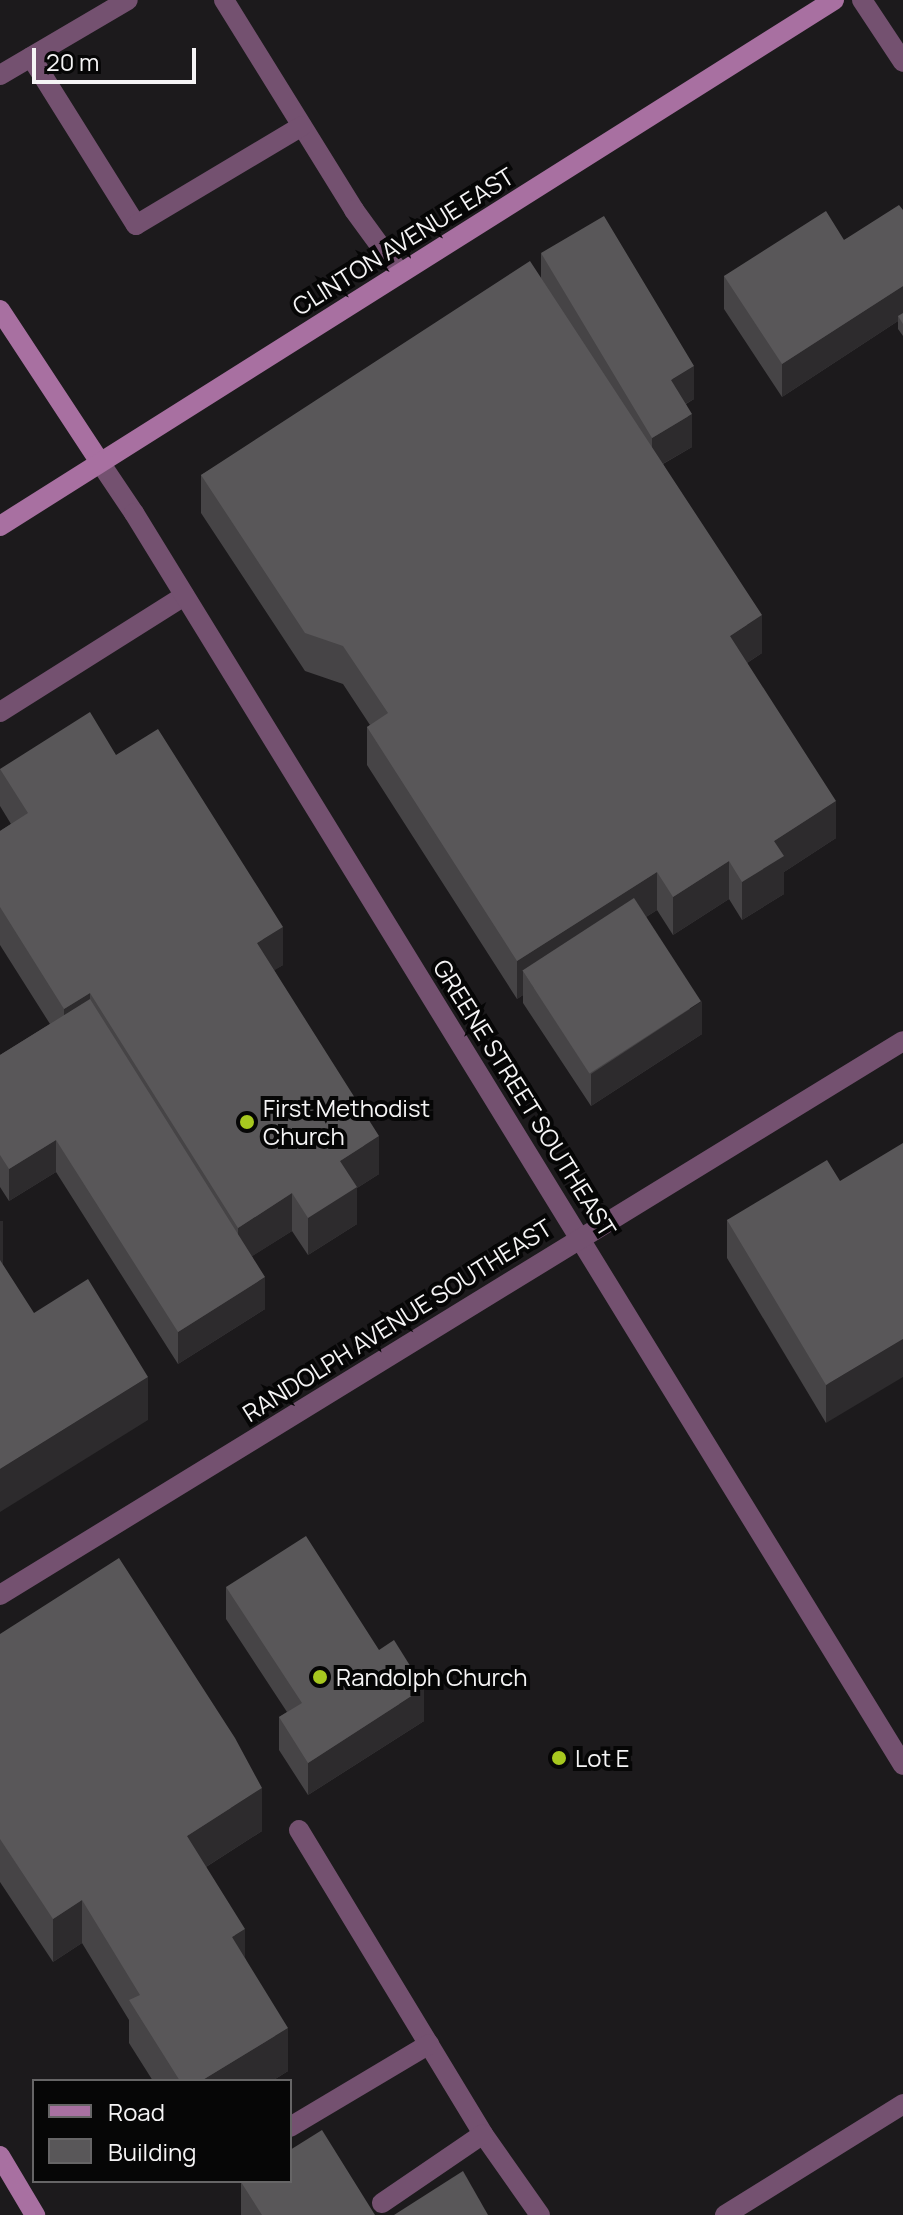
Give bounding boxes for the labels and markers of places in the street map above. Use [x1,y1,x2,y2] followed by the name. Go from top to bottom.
[263,1094,430,1150] place label: First Methodist Church
[238,1113,256,1131] marker: First Methodist Church
[336,1663,528,1691] place label: Randolph Church
[311,1668,329,1686] marker: Randolph Church
[575,1744,630,1772] place label: Lot E
[550,1749,568,1767] marker: Lot E

